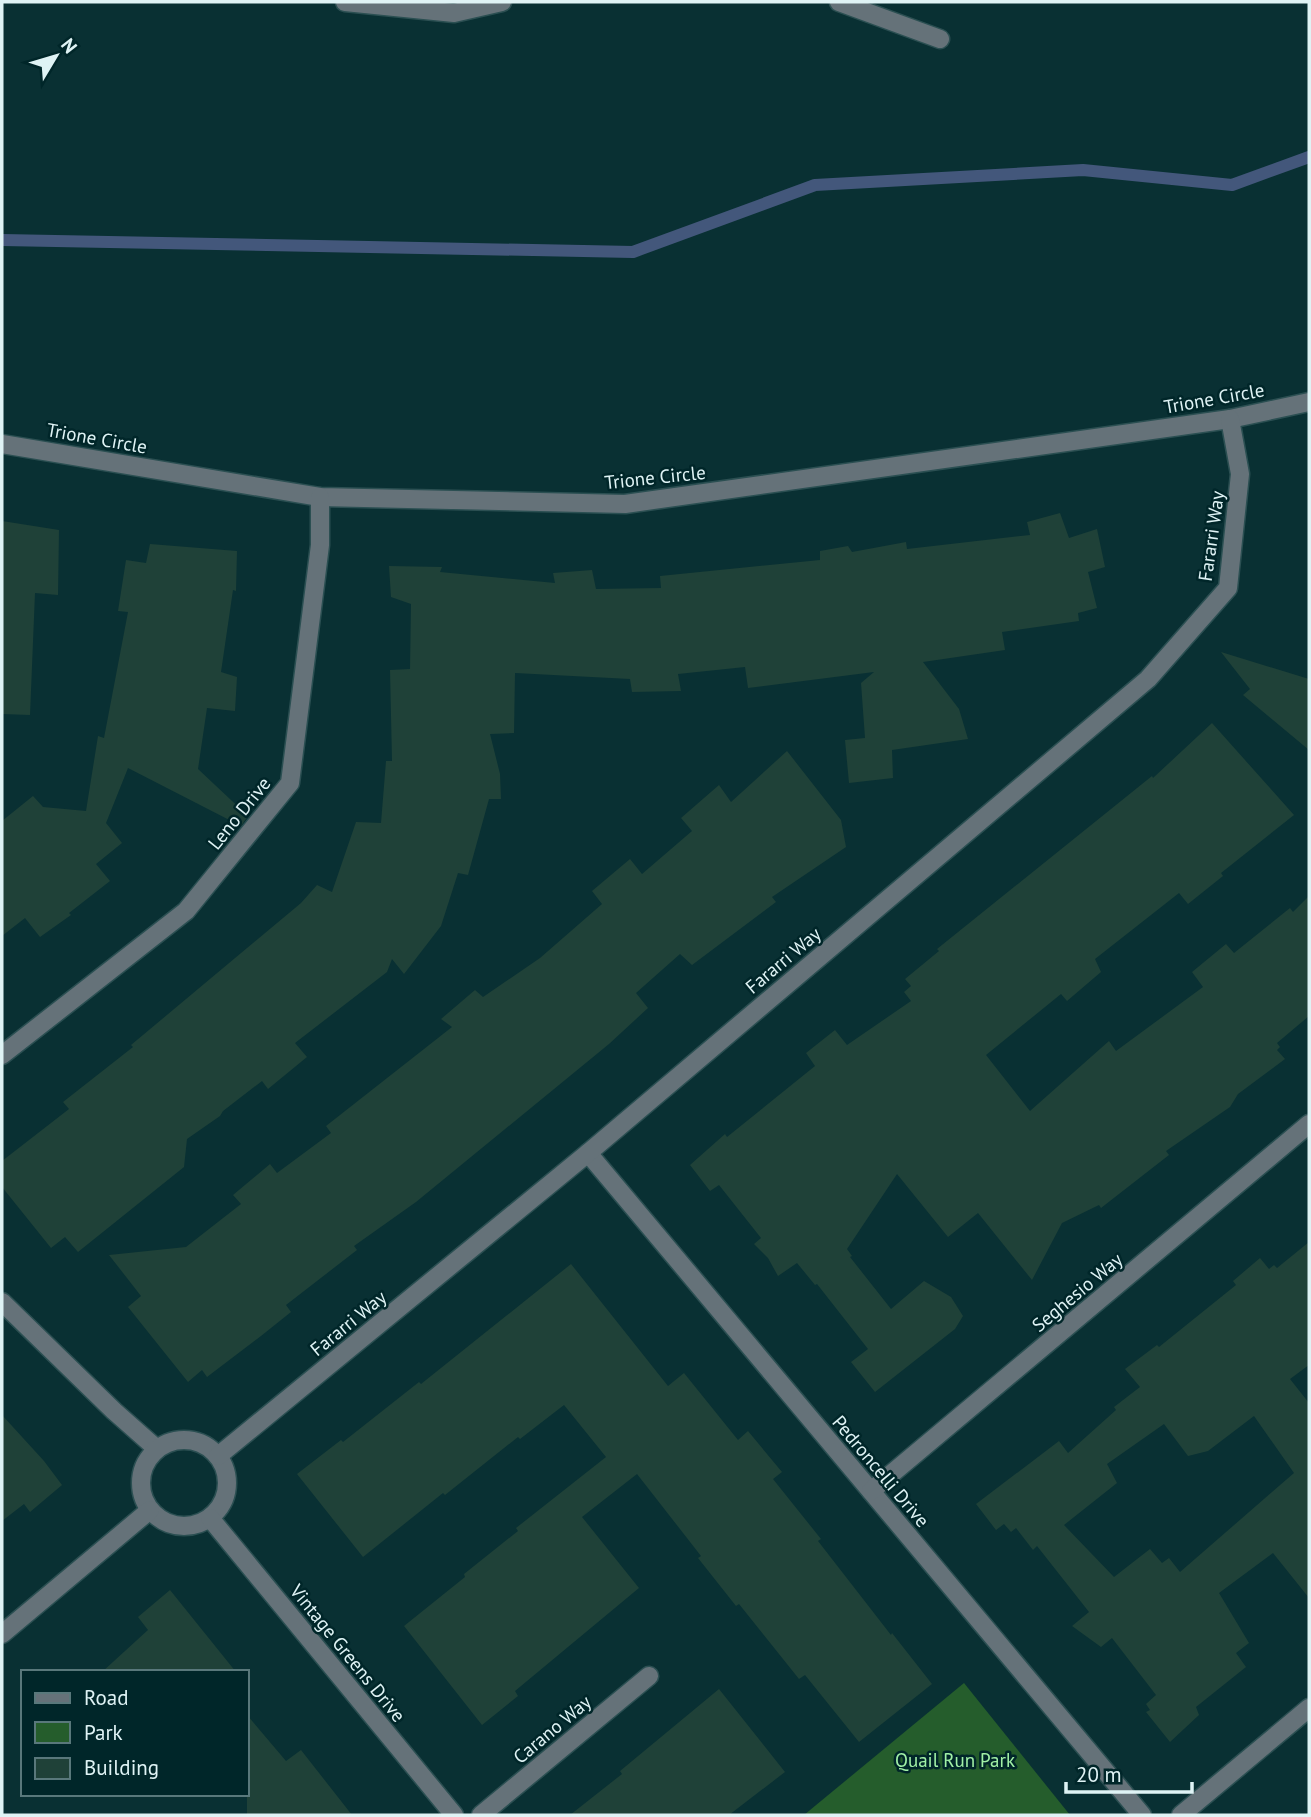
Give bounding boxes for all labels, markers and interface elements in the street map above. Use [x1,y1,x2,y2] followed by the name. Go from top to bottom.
[21,21,91,91] north arrow
[56,33,83,58] text: N
[1162,377,1266,419] street label: Trione Circle
[45,417,149,459] street label: Trione Circle
[603,460,707,494] street label: Trione Circle
[1193,489,1229,583] street label: Fararri Way
[202,772,276,854] street label: Leno Drive
[740,921,826,998] street label: Fararri Way
[1027,1247,1127,1337] street label: Seghesio Way
[305,1285,391,1361] street label: Fararri Way
[827,1410,935,1532] street label: Pedroncelli Drive
[284,1578,411,1727] street label: Vintage Greens Drive
[21,1670,248,1796] legend
[84,1684,128,1711] text: Road
[508,1689,596,1769] street label: Carano Way
[84,1719,123,1746] text: Park
[895,1748,1015,1772] park label: Quail Run Park
[1066,1750,1192,1794] scale bar
[84,1754,159,1781] text: Building
[1076,1761,1122,1788] text: 20 m

